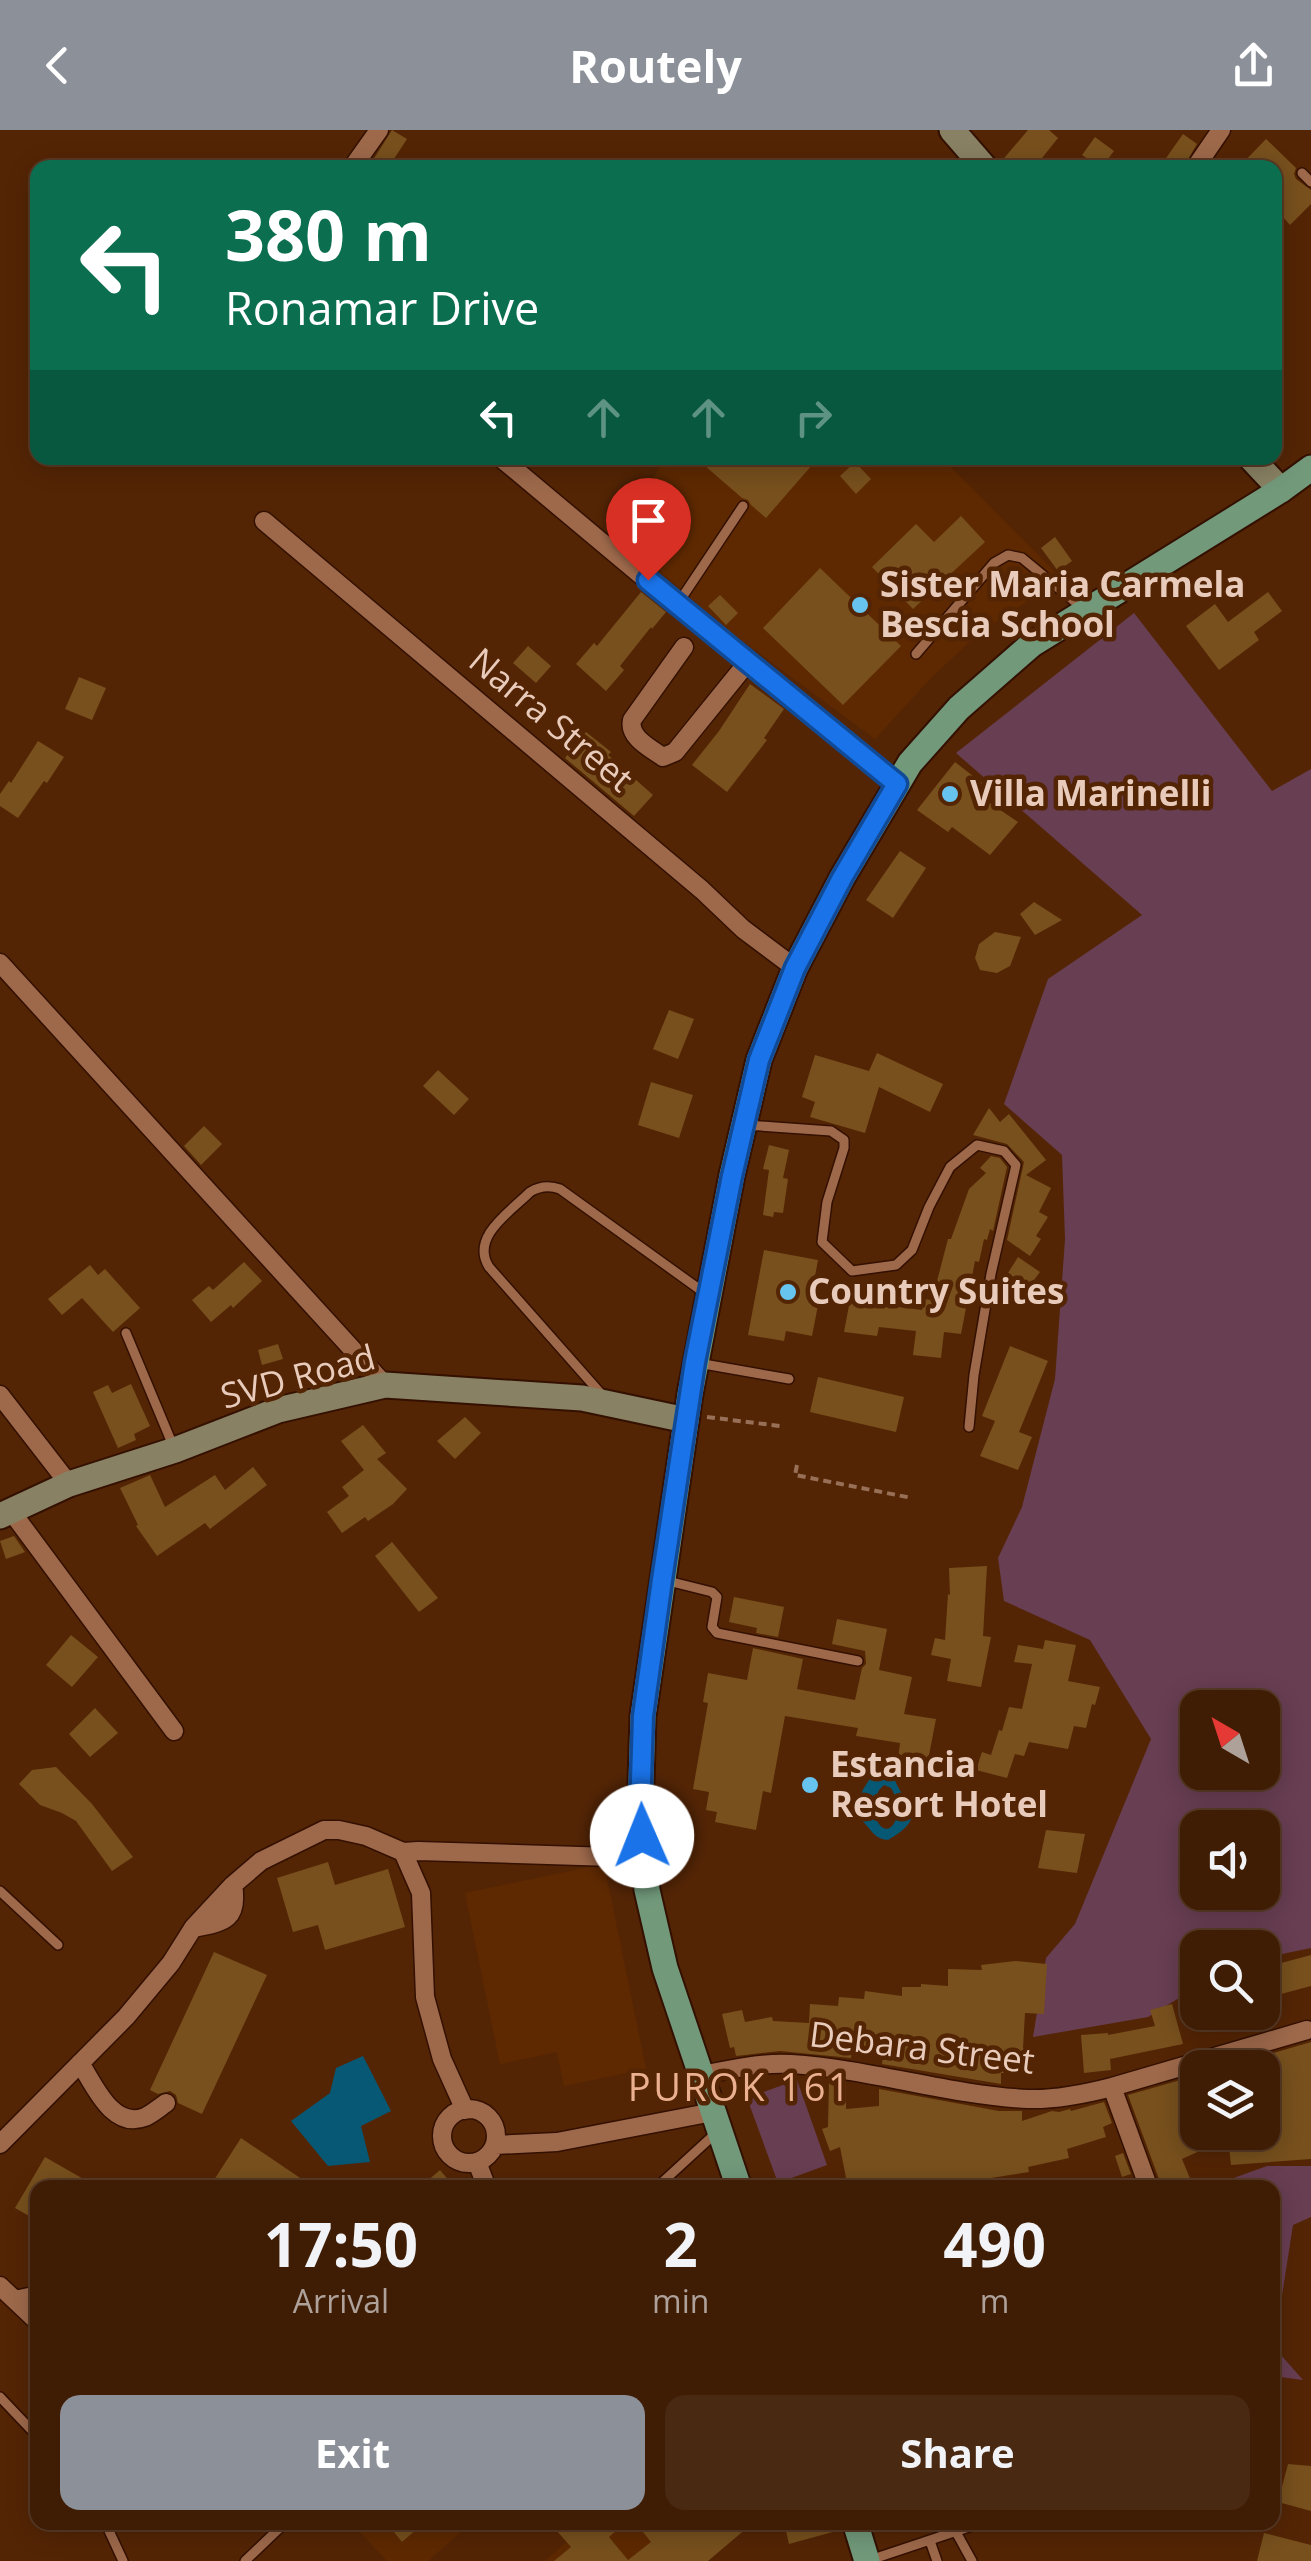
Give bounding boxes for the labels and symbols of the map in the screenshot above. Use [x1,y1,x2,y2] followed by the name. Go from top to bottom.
[606,478,691,581] pin
[880,560,1245,647] place label: Sister Maria Carmela Bescia School
[849,594,871,616] marker: Sister Maria Carmela Bescia School
[460,636,644,801] street label: Narra Street
[970,769,1211,816] place label: Villa Marinelli
[939,783,961,805] marker: Villa Marinelli
[808,1267,1064,1314] place label: Country Suites
[777,1281,799,1303] marker: Country Suites
[215,1332,380,1419] street label: SVD Road
[1180,1690,1280,1790] north arrow
[830,1740,1048,1827] place label: Estancia Resort Hotel
[799,1774,821,1796] marker: Estancia Resort Hotel
[590,1784,694,1888] position arrow
[807,2009,1037,2084] street label: Debara Street
[628,2060,852,2112] district label: PUROK 161

